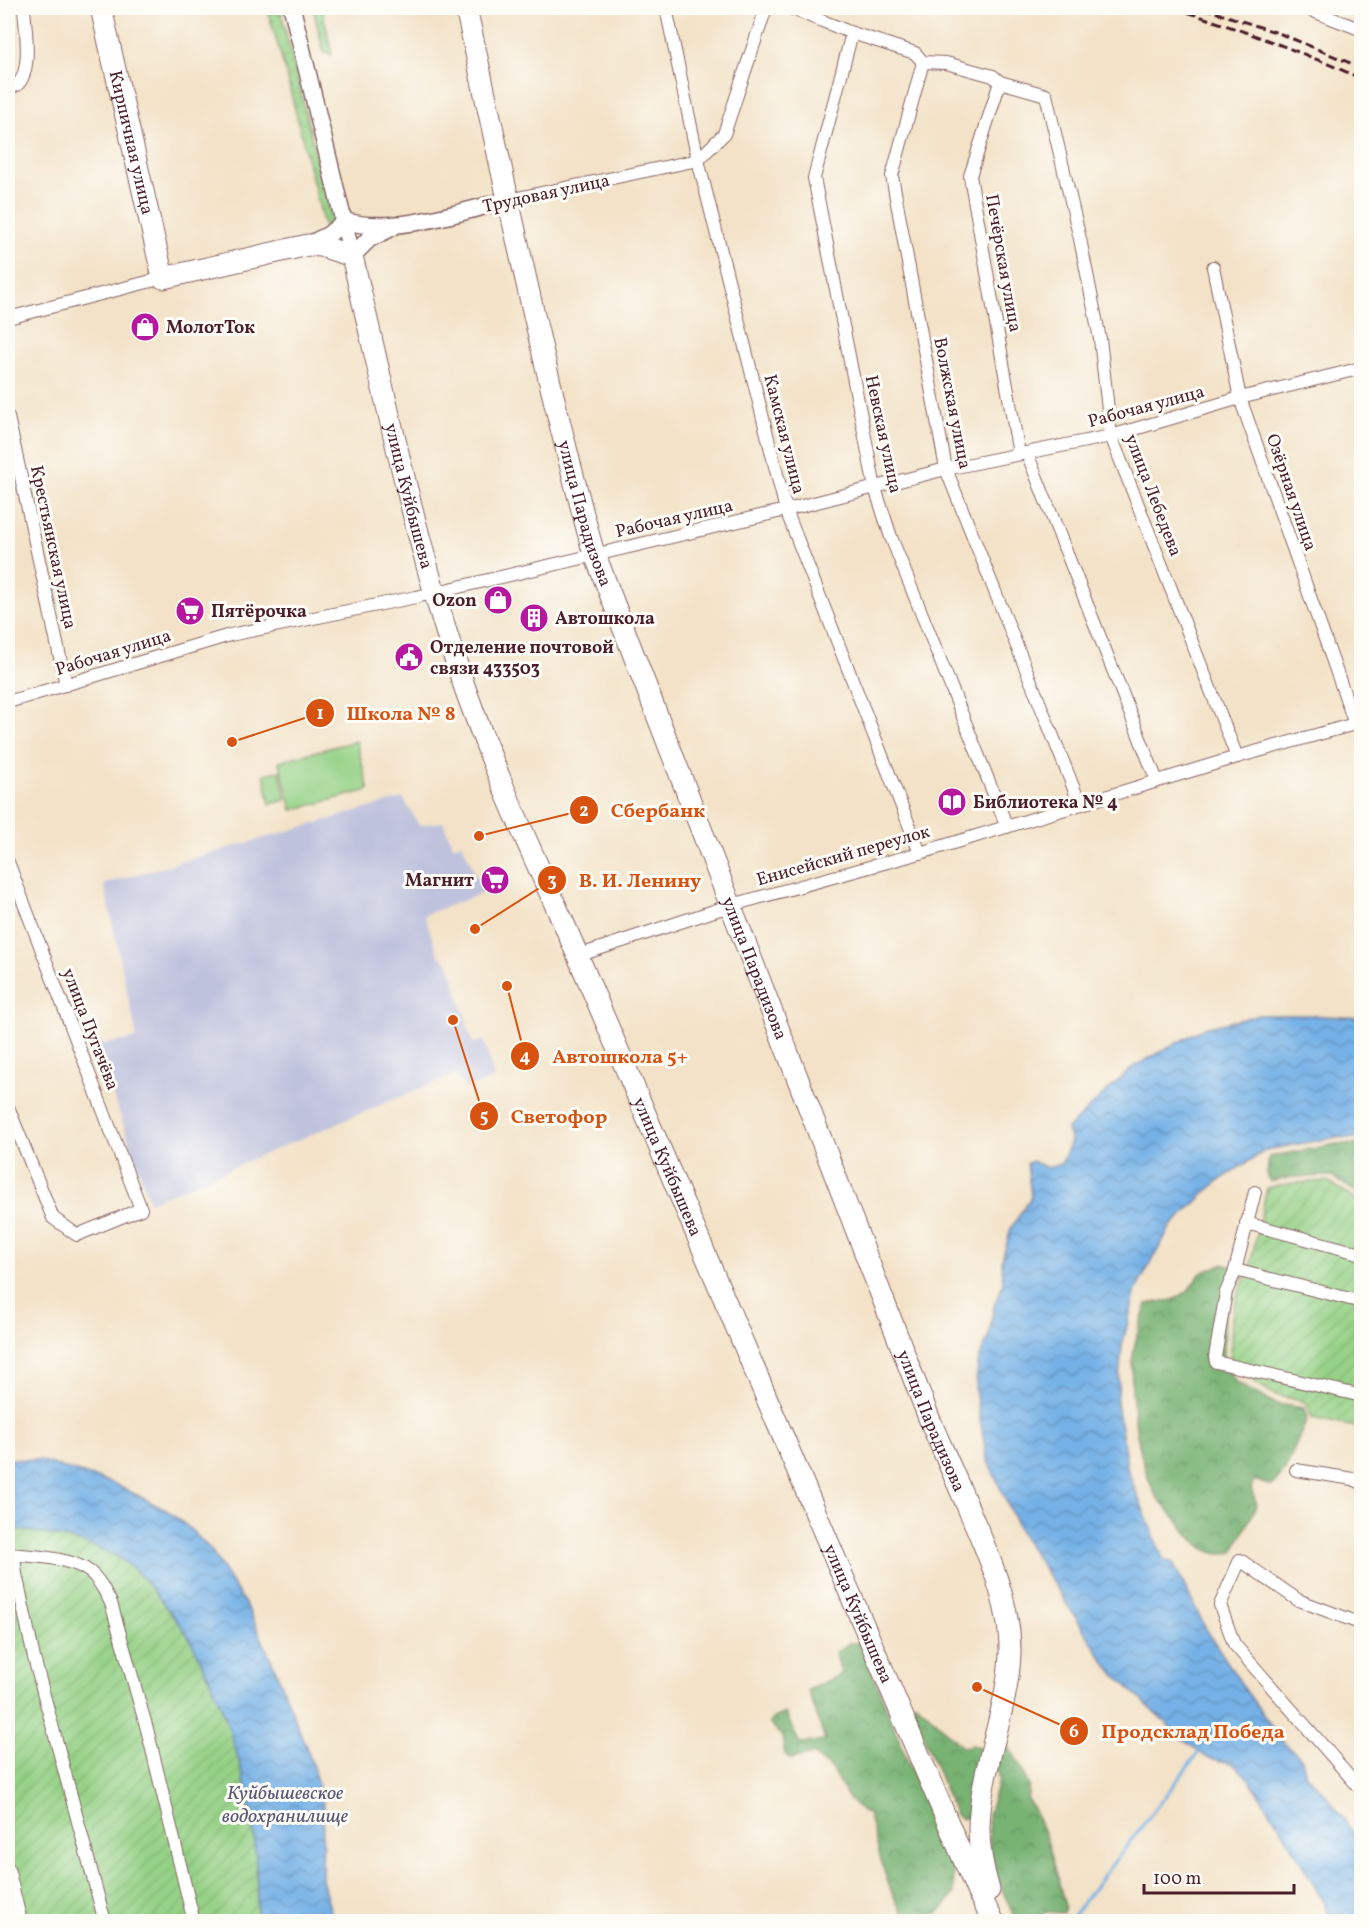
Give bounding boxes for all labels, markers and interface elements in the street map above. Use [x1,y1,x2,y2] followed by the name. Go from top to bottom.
[102,68,159,217] street label: Кирпичная улица
[480,169,612,220] street label: Трудовая улица
[978,192,1027,334] street label: Печёрская улица
[129,311,161,343] shop icon: МолотТок
[166,316,255,341] place label: МолотТок
[926,335,977,471] street label: Волжская улица
[757,372,811,497] street label: Камская улица
[858,373,907,496] street label: Невская улица
[1085,380,1207,435] street label: Рабочая улица
[377,421,438,572] street label: улица Куйбышева
[1118,431,1187,560] street label: улица Лебедева
[1259,431,1322,554] street label: Озёрная улица
[550,438,617,590] street label: улица Парадизова
[23,463,82,632] street label: Крестьянская улица
[613,494,735,545] street label: Рабочая улица
[482,584,514,616] shop icon: Ozon
[432,589,477,614] place label: Ozon
[174,595,206,627] supermarket icon: Пятёрочка
[211,600,307,625] place label: Пятёрочка
[518,602,550,634] building icon: Автошкола
[555,607,655,632] place label: Автошкола
[53,624,174,683] street label: Рабочая улица
[430,636,614,682] place label: Отделение почтовой связи 433503
[393,641,425,673] public building icon: Отделение почтовой связи 433503
[305,694,468,732] callout: Школа № 8
[346,701,456,729] text: Школа № 8
[316,702,324,727] text: 1
[936,786,968,818] library icon: Библиотека № 4
[569,791,717,829] callout: Сбербанк
[973,791,1118,816] place label: Библиотека № 4
[611,798,705,826] text: Сбербанк
[579,799,589,824] text: 2
[754,820,933,893] street label: Енисейский переулок
[537,861,713,899] callout: В. И. Ленину
[479,864,511,896] supermarket icon: Магнит
[579,868,701,896] text: В. И. Ленину
[405,869,474,894] place label: Магнит
[547,869,557,894] text: 3
[714,893,792,1044] street label: улица Парадизова
[55,965,124,1094] street label: улица Пугачёва
[510,1037,700,1075] callout: Автошкола 5+
[552,1044,688,1072] text: Автошкола 5+
[520,1045,531,1070] text: 4
[626,1094,707,1241] street label: улица Куйбышева
[469,1097,619,1135] callout: Светофор
[511,1104,607,1132] text: Светофор
[480,1105,488,1130] text: 5
[890,1347,971,1496] street label: улица Парадизова
[816,1541,898,1688] street label: улица Куйбышева
[1059,1712,1297,1750] callout: Продсклад Победа
[1101,1719,1285,1747] text: Продсклад Победа
[1069,1720,1079,1745] text: 6
[222,1780,349,1831] water label: Куйбышевское водохранилище
[1144,1857,1294,1895] scale bar
[1153,1867,1202,1892] text: 100 m

